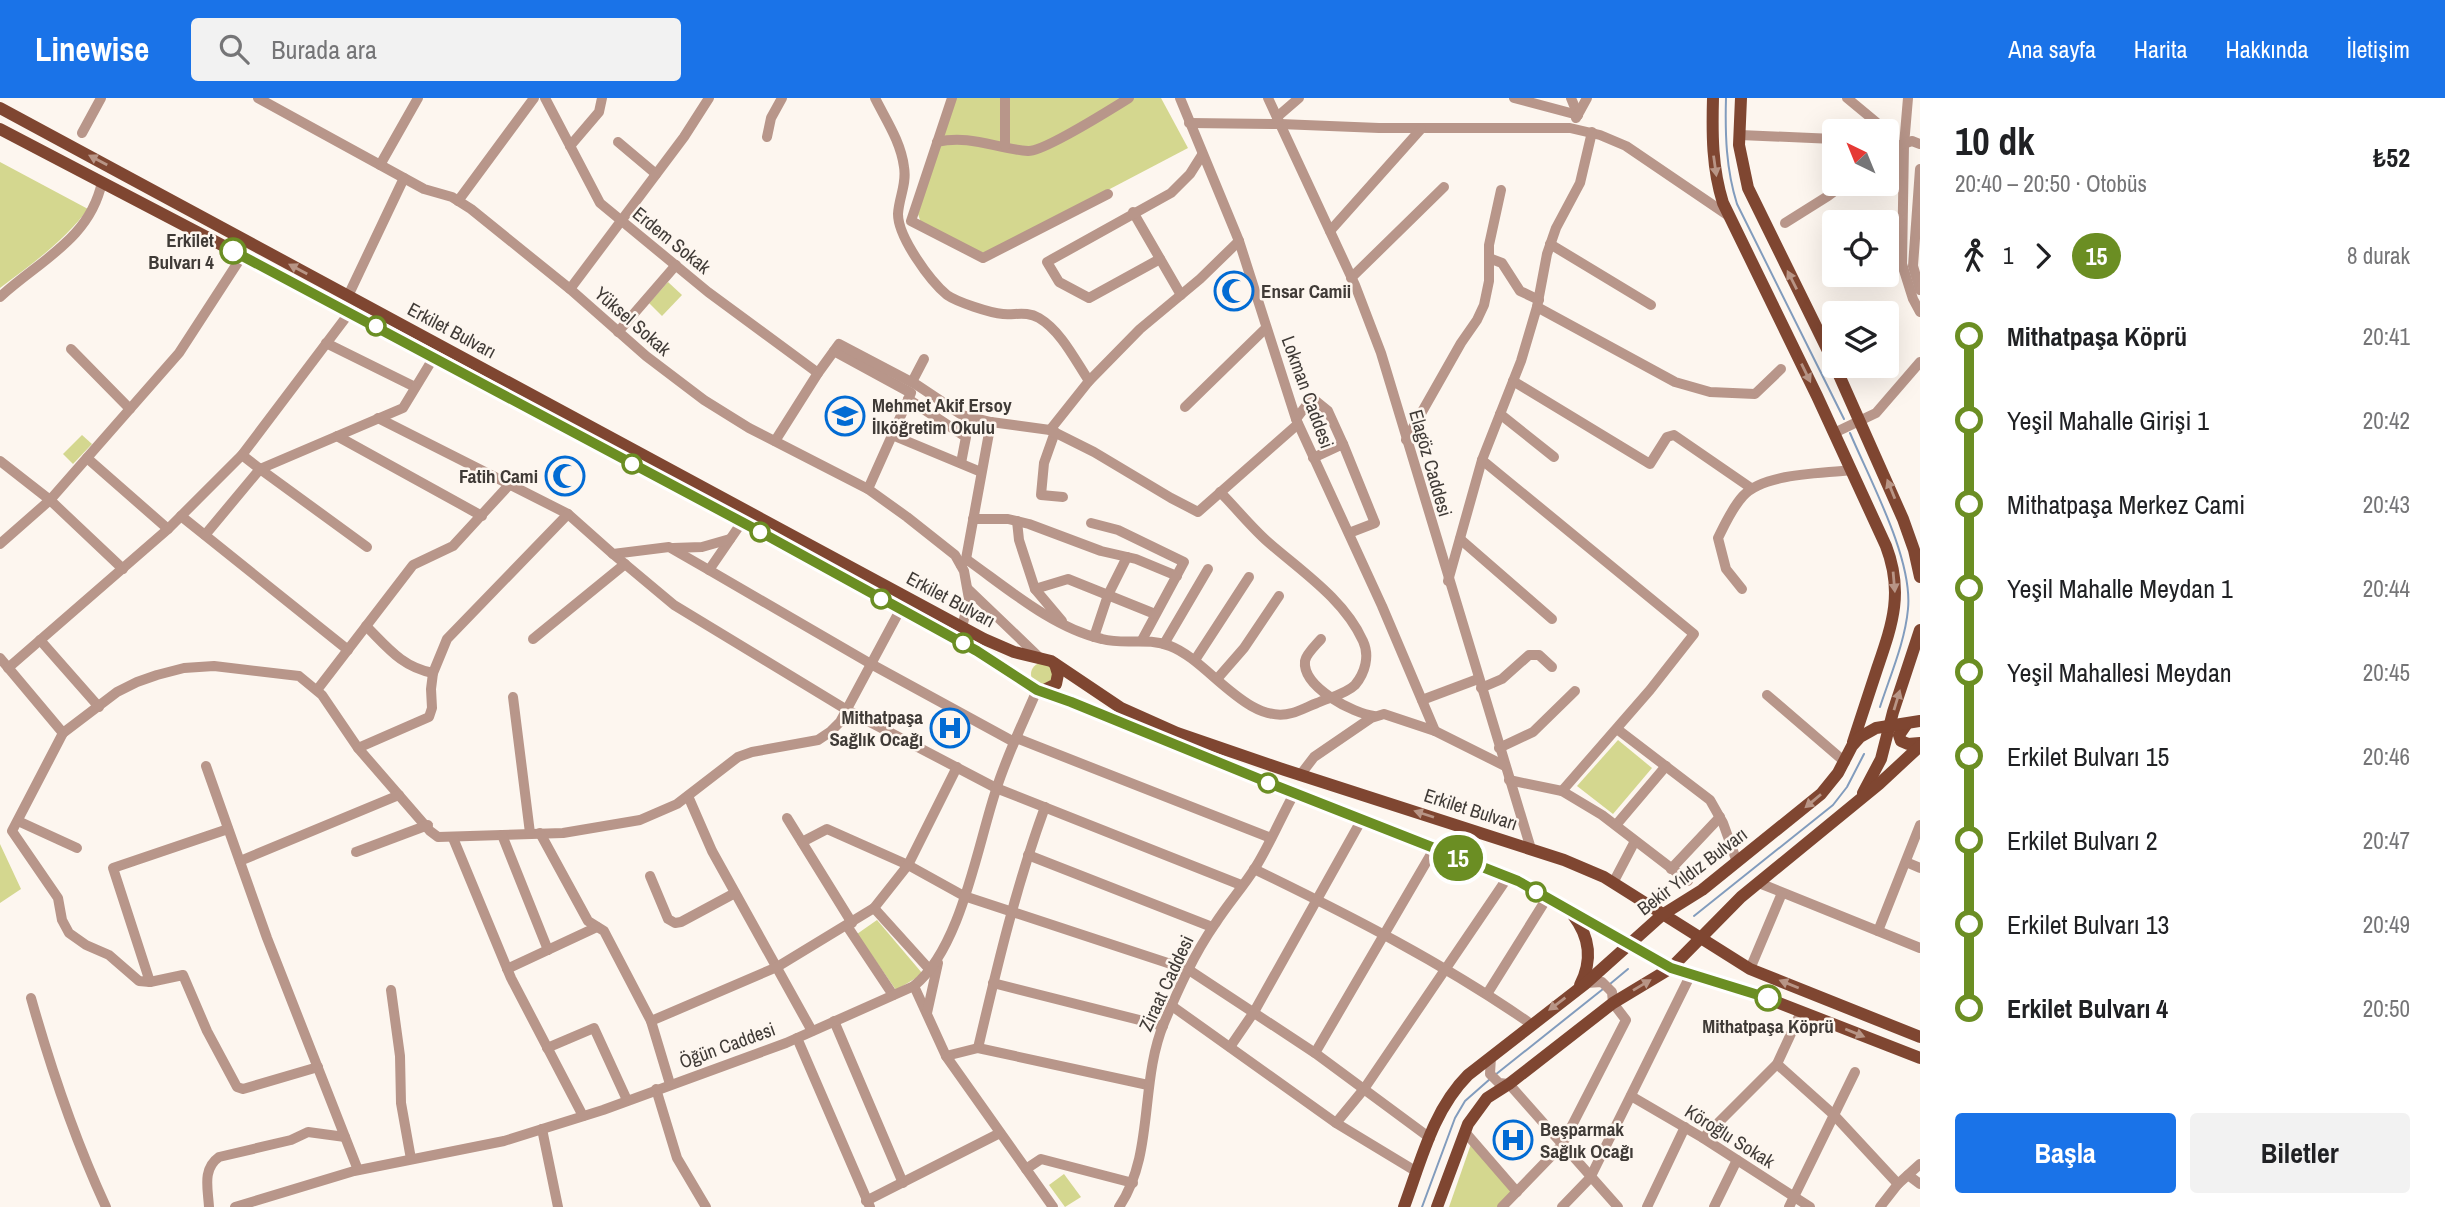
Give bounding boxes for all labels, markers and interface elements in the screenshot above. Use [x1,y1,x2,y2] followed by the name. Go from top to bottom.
[191,18,681,81] search box
[35,27,149,71] text: Linewise
[215,30,253,68] icon: search
[271,32,377,67] text: Burada ara
[2008,33,2096,65] text: Ana sayfa
[2134,33,2187,65] text: Harita
[2225,33,2309,65] text: Hakkında
[2347,33,2410,65] text: İletişim
[1955,116,2035,167] text: 10 dk
[1822,119,1899,196] north arrow
[1822,119,1899,378] map controls
[2373,140,2410,175] text: ₺52
[88,154,108,166] one-way arrow
[1710,155,1721,177] one-way arrow
[1955,168,2147,199] text: 20:40 – 20:50 · Otobüs
[627,200,717,280] street label: Erdem Sokak
[1822,210,1899,287] button: locate
[148,227,214,275] place label: Erkilet Bulvarı 4
[1955,237,1993,275] icon: walk
[2024,237,2062,275] icon: forward
[220,238,246,264] marker: Erkilet Bulvarı 4
[2003,240,2014,271] text: 1
[2086,240,2107,272] text: 15
[2347,240,2410,271] text: 8 durak
[288,263,308,274] one-way arrow
[1213,270,1255,312] mosque icon: Ensar Camii
[1787,270,1798,290] one-way arrow
[1261,278,1351,304] place label: Ensar Camii
[589,281,677,362] street label: Yüksel Sokak
[403,296,501,364] street label: Erkilet Bulvarı
[1822,301,1899,378] button: layers
[366,316,386,336] unlabelled marker
[2007,319,2187,354] text: Mithatpaşa Köprü
[2363,321,2410,352] text: 20:41
[1276,332,1340,452] street label: Lokman Caddesi
[1801,363,1812,383] one-way arrow
[872,392,1012,440] place label: Mehmet Akif Ersoy İlköğretim Okulu
[824,395,866,437] school or university icon: Mehmet Akif Ersoy İlköğretim Okulu
[2007,403,2209,438] text: Yeşil Mahalle Girişi 1
[2363,405,2410,436] text: 20:42
[1403,407,1459,519] street label: Elagöz Caddesi
[622,454,642,474] unlabelled marker
[544,455,586,497] mosque icon: Fatih Cami
[459,463,538,489] place label: Fatih Cami
[1885,479,1896,500] one-way arrow
[2007,487,2245,522] text: Mithatpaşa Merkez Cami
[2363,489,2410,520] text: 20:43
[750,522,770,542] unlabelled marker
[902,565,1000,633] street label: Erkilet Bulvarı
[1889,571,1900,593] one-way arrow
[2007,571,2233,606] text: Yeşil Mahalle Meydan 1
[2363,573,2410,604] text: 20:44
[871,589,891,609] unlabelled marker
[953,633,973,653] unlabelled marker
[2007,655,2232,690] text: Yeşil Mahallesi Meydan
[2363,657,2410,688] text: 20:45
[1892,690,1902,711] one-way arrow
[829,704,923,752] place label: Mithatpaşa Sağlık Ocağı
[929,707,971,749] hospital icon: Mithatpaşa Sağlık Ocağı
[2007,739,2169,774] text: Erkilet Bulvarı 15
[2363,741,2410,772] text: 20:46
[1258,773,1278,793] unlabelled marker
[1421,782,1521,836] street label: Erkilet Bulvarı
[1804,793,1821,808] one-way arrow
[1413,809,1434,819] one-way arrow
[1632,821,1752,921] street label: Bekir Yıldız Bulvarı
[2007,823,2158,858] text: Erkilet Bulvarı 2
[2363,825,2410,856] text: 20:47
[1426,835,1490,881] line badge: 15
[1447,842,1469,874] text: 15
[1526,882,1546,902] unlabelled marker
[2007,907,2169,942] text: Erkilet Bulvarı 13
[2363,909,2410,940] text: 20:49
[1132,931,1200,1035] street label: Ziraat Caddesi
[1633,979,1652,991] one-way arrow
[1778,979,1799,990] one-way arrow
[1755,985,1781,1011] marker: Mithatpaşa Köprü
[2007,991,2168,1026] text: Erkilet Bulvarı 4
[2363,993,2410,1024] text: 20:50
[1548,997,1566,1011] one-way arrow
[1702,1013,1834,1039] place label: Mithatpaşa Köprü
[675,1016,779,1074] street label: Öğün Caddesi
[1845,1027,1866,1038] one-way arrow
[1680,1098,1780,1174] street label: Köroğlu Sokak
[1955,1113,2176,1193] button: Başla
[2190,1113,2410,1193] button: Biletler
[1540,1116,1634,1164] place label: Beşparmak Sağlık Ocağı
[1492,1119,1534,1161] hospital icon: Beşparmak Sağlık Ocağı

